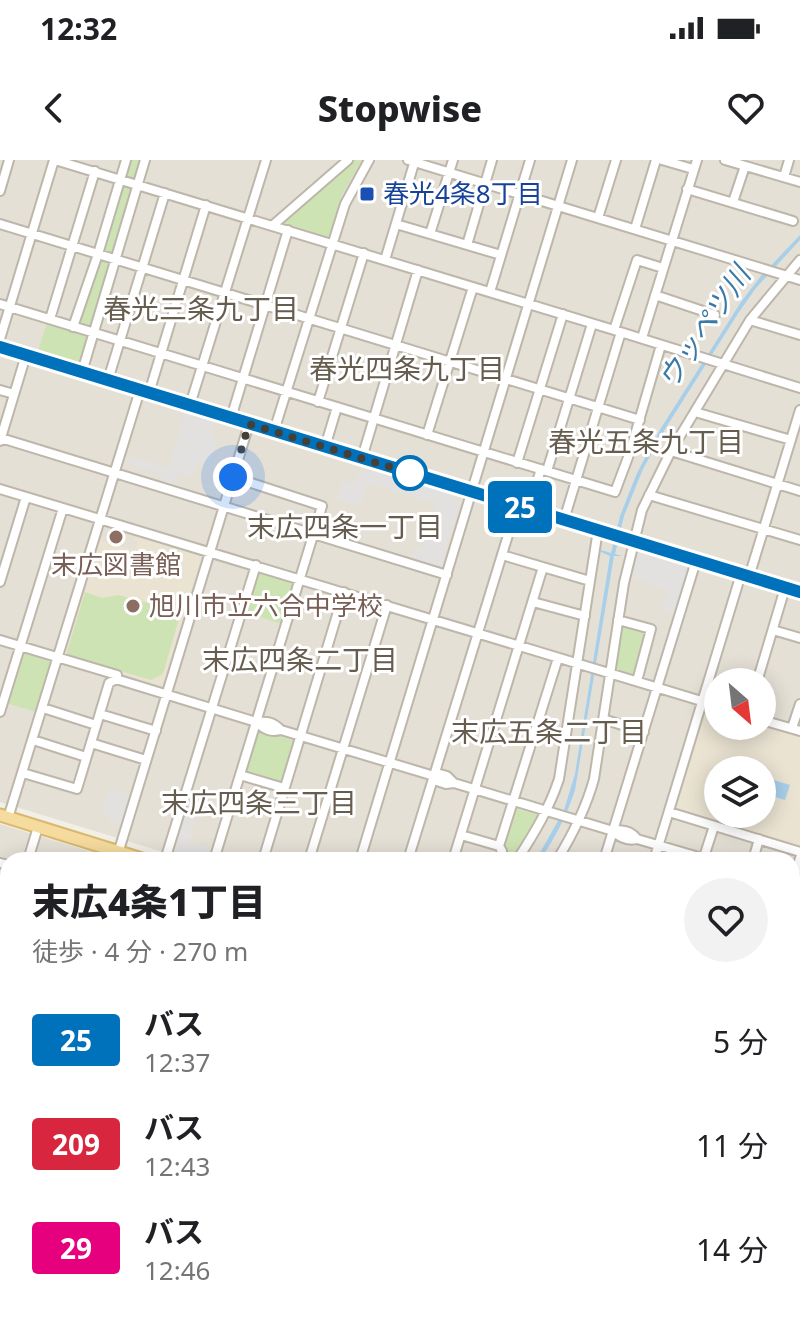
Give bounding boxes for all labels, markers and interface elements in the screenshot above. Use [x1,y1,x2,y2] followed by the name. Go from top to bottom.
[40,8,117,49] text: 12:32
[318,84,482,133] text: Stopwise
[32,86,76,130] icon: back
[724,86,768,130] icon: heart
[383,175,543,211] place label: 春光4条8丁目
[358,185,376,203] marker: 春光4条8丁目
[648,255,760,395] water label: ウッペツ川
[103,289,299,327] district label: 春光三条九丁目
[309,349,505,387] district label: 春光四条九丁目
[548,422,744,460] district label: 春光五条九丁目
[393,456,427,490] unlabelled marker
[213,457,253,497] your location
[484,481,556,533] line badge: 25
[504,488,536,526] text: 25
[247,507,443,545] district label: 末広四条一丁目
[107,528,125,546] marker: 末広図書館
[51,546,181,582] place label: 末広図書館
[149,587,383,623] place label: 旭川市立六合中学校
[124,597,142,615] marker: 旭川市立六合中学校
[202,640,398,678] district label: 末広四条二丁目
[704,668,776,740] north arrow
[704,668,776,828] map controls
[451,712,647,750] district label: 末広五条二丁目
[704,756,776,828] button: layers
[161,783,357,821] district label: 末広四条三丁目
[32,875,266,927] text: 末広4条1丁目
[684,878,768,962] button: heart
[32,933,248,969] text: 徒歩 · 4 分 · 270 m
[144,1003,204,1044] text: バス
[60,1021,92,1059] text: 25
[713,1021,768,1062] text: 5 分
[144,1044,210,1080] text: 12:37
[144,1107,204,1148] text: バス
[52,1125,100,1163] text: 209
[696,1125,768,1166] text: 11 分
[144,1148,210,1184] text: 12:43
[144,1211,204,1252] text: バス
[60,1229,92,1267] text: 29
[696,1229,768,1270] text: 14 分
[144,1252,210,1288] text: 12:46

